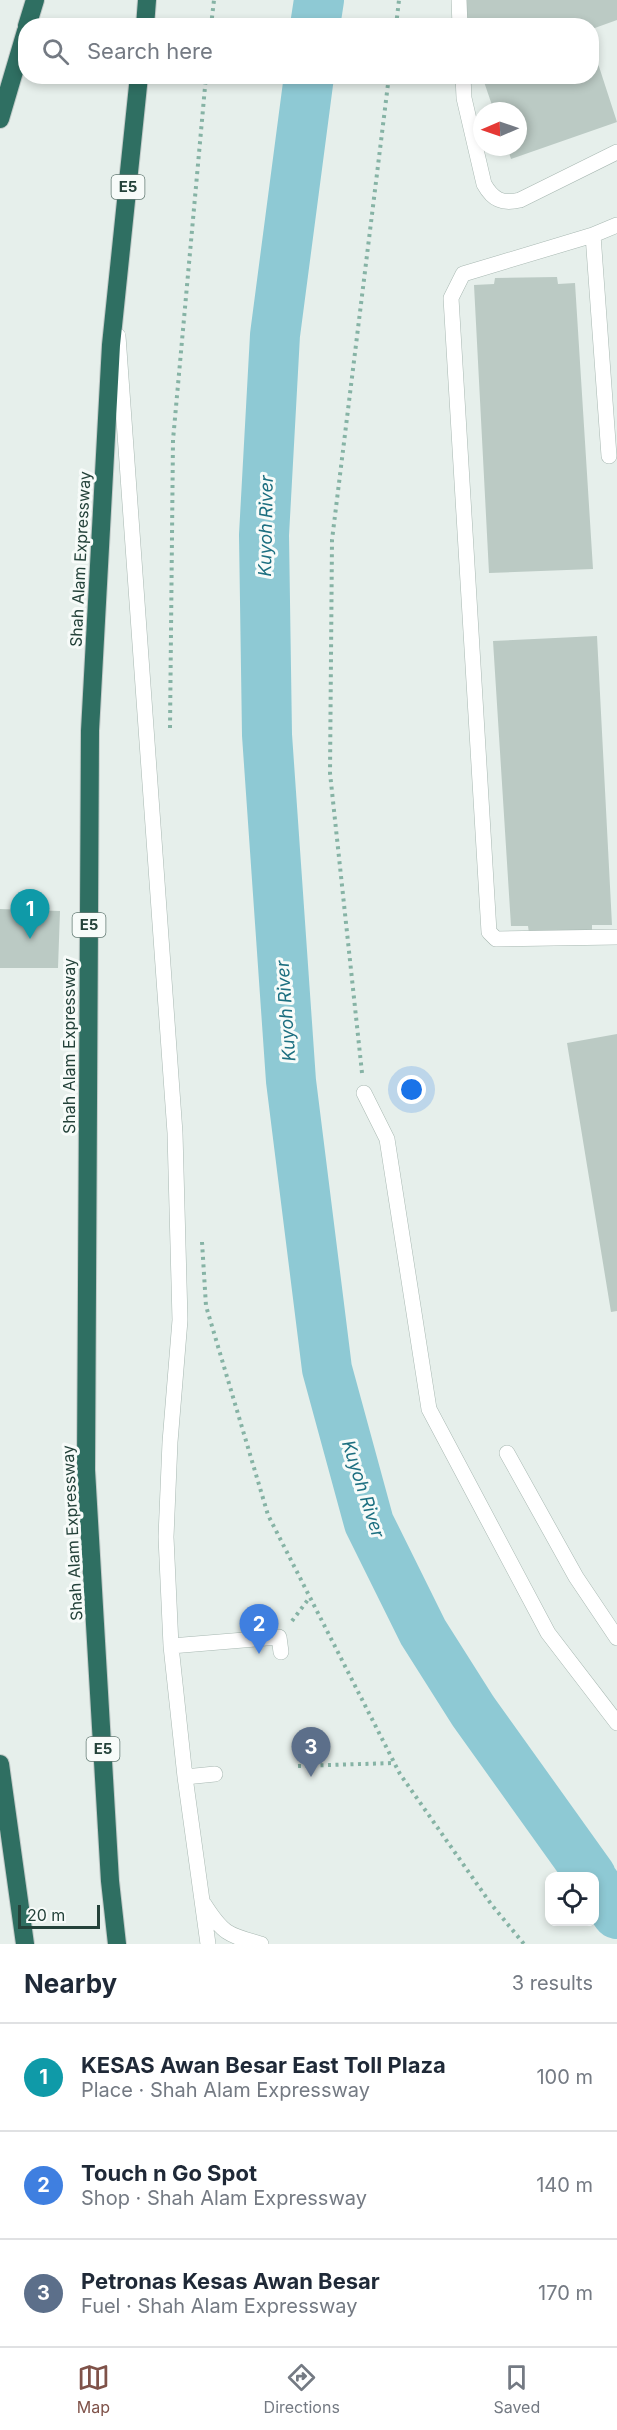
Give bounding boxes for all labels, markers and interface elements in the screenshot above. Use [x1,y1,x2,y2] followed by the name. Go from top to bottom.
[18,18,599,84] search box
[39,35,72,68] icon: search
[87,38,213,64] text: Search here
[473,102,527,156] north arrow
[112,175,144,199] road number: E5
[65,471,95,647] street label: Shah Alam Expressway
[254,474,277,577] water label: Kuyoh River
[10,890,50,939] pin: 1
[72,913,106,937] road number: E5
[59,958,79,1134] street label: Shah Alam Expressway
[271,959,300,1062] water label: Kuyoh River
[397,1075,426,1104] your location
[338,1437,389,1541] water label: Kuyoh River
[57,1445,87,1621] street label: Shah Alam Expressway
[240,1604,278,1654] pin: 2
[292,1728,330,1777] pin: 3
[86,1737,120,1761] road number: E5
[545,1872,599,1926] map controls
[545,1872,599,1926] button: locate
[18,1902,100,1930] scale bar
[27,1905,65,1925] text: 20 m
[24,1968,117,1999] text: Nearby
[512,1971,593,1995] text: 3 results
[81,2052,446,2078] text: KESAS Awan Besar East Toll Plaza
[39,2065,48,2089] text: 1
[536,2065,593,2089] text: 100 m
[81,2078,370,2102] text: Place · Shah Alam Expressway
[81,2160,257,2186] text: Touch n Go Spot
[37,2173,50,2197] text: 2
[536,2173,593,2197] text: 140 m
[81,2186,367,2210] text: Shop · Shah Alam Expressway
[81,2268,380,2294] text: Petronas Kesas Awan Besar
[37,2281,50,2305] text: 3
[538,2281,593,2305] text: 170 m
[81,2294,358,2318] text: Fuel · Shah Alam Expressway
[77,2361,110,2417] tab: Map
[264,2361,340,2417] tab: Directions
[493,2361,540,2417] tab: Saved

